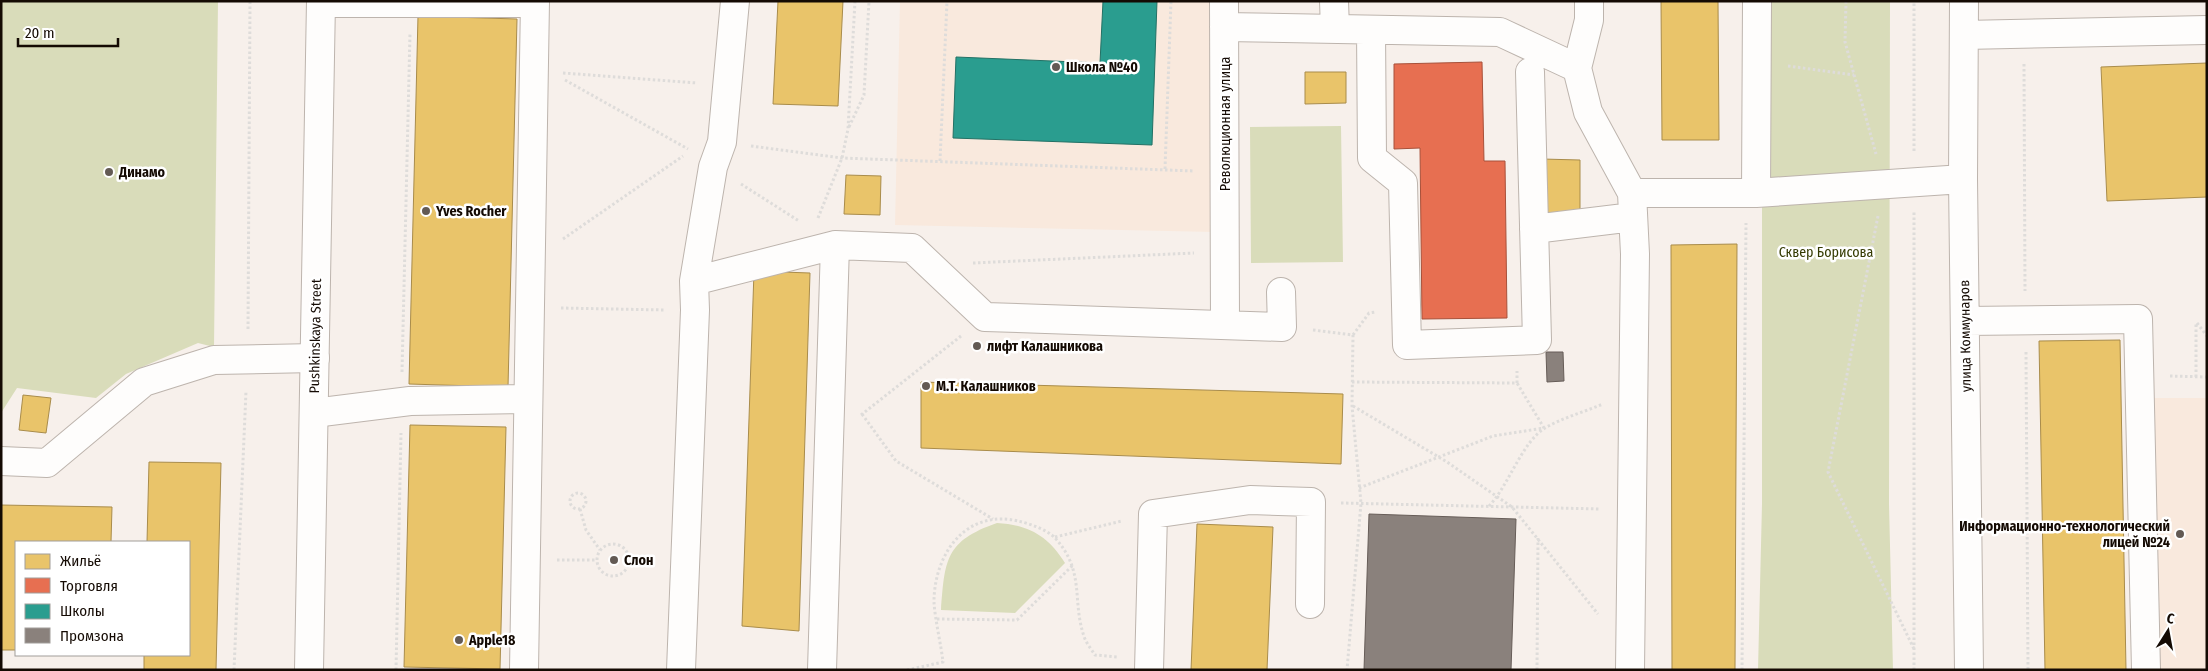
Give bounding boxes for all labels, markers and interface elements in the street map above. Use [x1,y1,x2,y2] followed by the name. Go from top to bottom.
[18,15,118,47] scale bar
[25,24,55,42] text: 20 m
[1217,57,1234,191] street label: Революционная улица
[1066,59,1138,76] place label: Школа №40
[1050,61,1062,73] marker: Школа №40
[118,164,166,181] place label: Динамо
[103,166,115,178] marker: Динамо
[435,203,507,220] place label: Yves Rocher
[420,205,432,217] marker: Yves Rocher
[1779,244,1873,261] park label: Сквер Борисова
[306,278,325,393] street label: Pushkinskaya Street
[1956,280,1975,392] street label: улица Коммунаров
[987,338,1103,355] place label: лифт Калашникова
[971,340,983,352] marker: лифт Калашникова
[936,378,1036,395] place label: М.Т. Калашников
[920,380,932,392] marker: М.Т. Калашников
[1959,518,2170,551] place label: Информационно-технологический лицей №24
[2174,528,2186,540] marker: Информационно-технологический лицей №24
[15,541,190,656] legend
[60,552,101,570] text: Жильё
[624,552,653,569] place label: Слон
[608,554,620,566] marker: Слон
[60,577,118,595] text: Торговля
[60,602,105,620] text: Школы
[2143,606,2193,656] north arrow
[2165,610,2176,628] text: С
[60,627,124,645] text: Промзона
[468,632,516,649] place label: Apple18
[453,634,465,646] marker: Apple18

